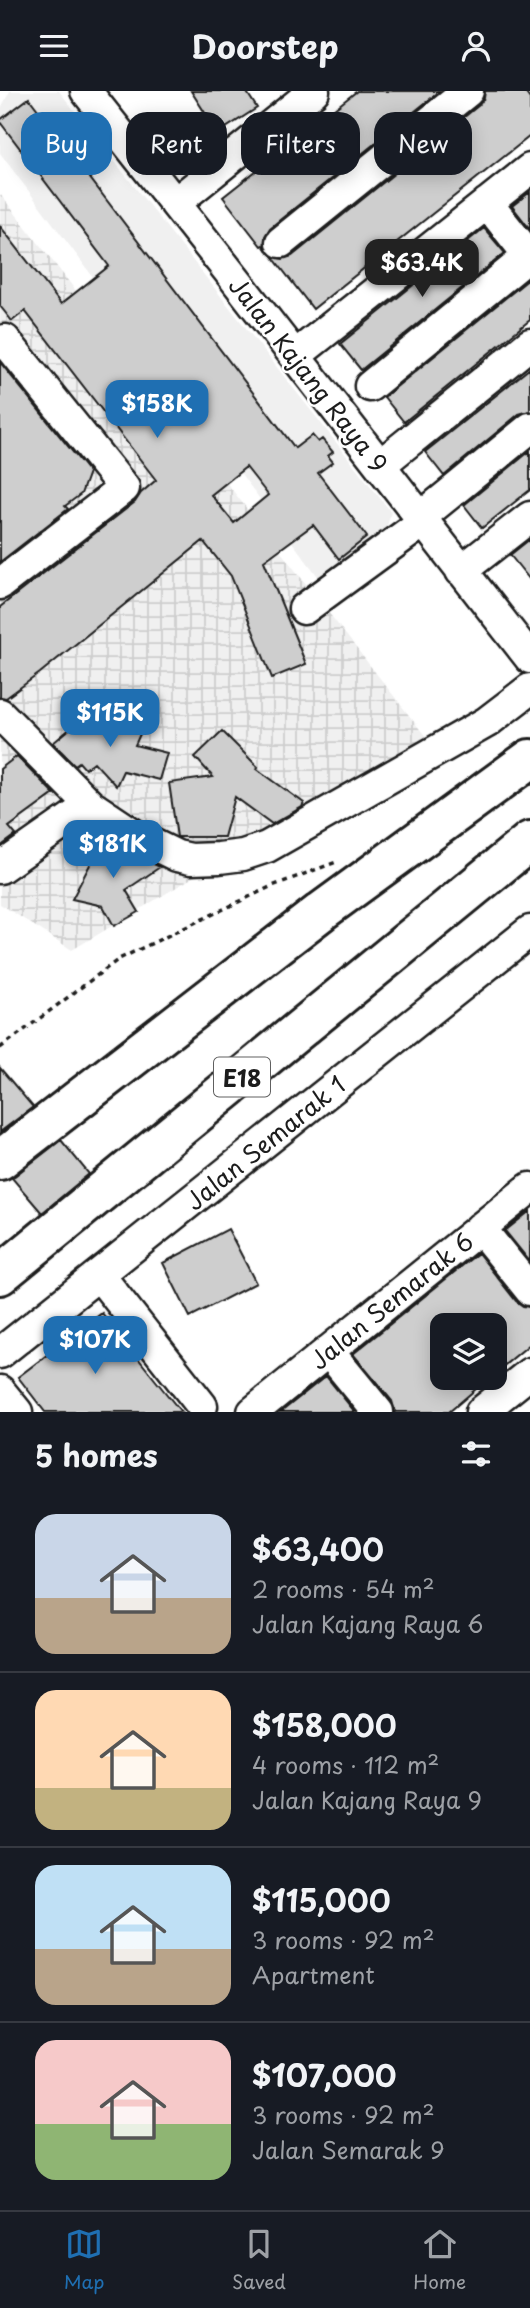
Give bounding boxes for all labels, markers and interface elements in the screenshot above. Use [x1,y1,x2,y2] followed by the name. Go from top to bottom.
[192,22,338,70] text: Doorstep
[35,27,73,65] icon: menu
[457,27,495,65] icon: person
[21,112,112,175] chip: Buy
[126,112,227,175] chip: Rent
[241,112,360,175] chip: Filters
[374,112,472,175] chip: New
[365,239,479,299] pin: $63.4K
[381,244,463,279] text: $63.4K
[221,268,397,480] street label: Jalan Kajang Raya 9
[108,381,206,440] pin: $158K
[121,385,193,420] text: $158K
[61,689,159,749] pin: $115K
[76,694,144,729] text: $115K
[64,821,162,880] pin: $181K
[79,825,147,860] text: $181K
[214,1058,270,1097] road number: E18
[177,1066,353,1218] street label: Jalan Semarak 1
[302,1223,480,1377] street label: Jalan Semarak 6
[430,1313,507,1390] map controls
[430,1313,507,1390] button: layers
[46,1317,144,1376] pin: $107K
[59,1321,131,1356] text: $107K
[35,1432,158,1477] text: 5 homes
[457,1435,495,1473] icon: filters
[252,1526,384,1571] text: $63,400
[91,1542,175,1626] icon: home
[252,1571,435,1606] text: 2 rooms · 54 m²
[252,1606,483,1641] text: Jalan Kajang Raya 6
[252,1702,397,1747] text: $158,000
[91,1718,175,1802] icon: home
[252,1747,439,1782] text: 4 rooms · 112 m²
[252,1782,482,1817] text: Jalan Kajang Raya 9
[252,1877,391,1922] text: $115,000
[91,1893,175,1977] icon: home
[252,1922,435,1957] text: 3 rooms · 92 m²
[252,1957,375,1992] text: Apartment
[252,2052,397,2097] text: $107,000
[91,2068,175,2152] icon: home
[252,2097,435,2132] text: 3 rooms · 92 m²
[252,2132,445,2167] text: Jalan Semarak 9
[64,2225,104,2295] tab: Map
[232,2225,286,2295] tab: Saved
[413,2225,466,2295] tab: Home

